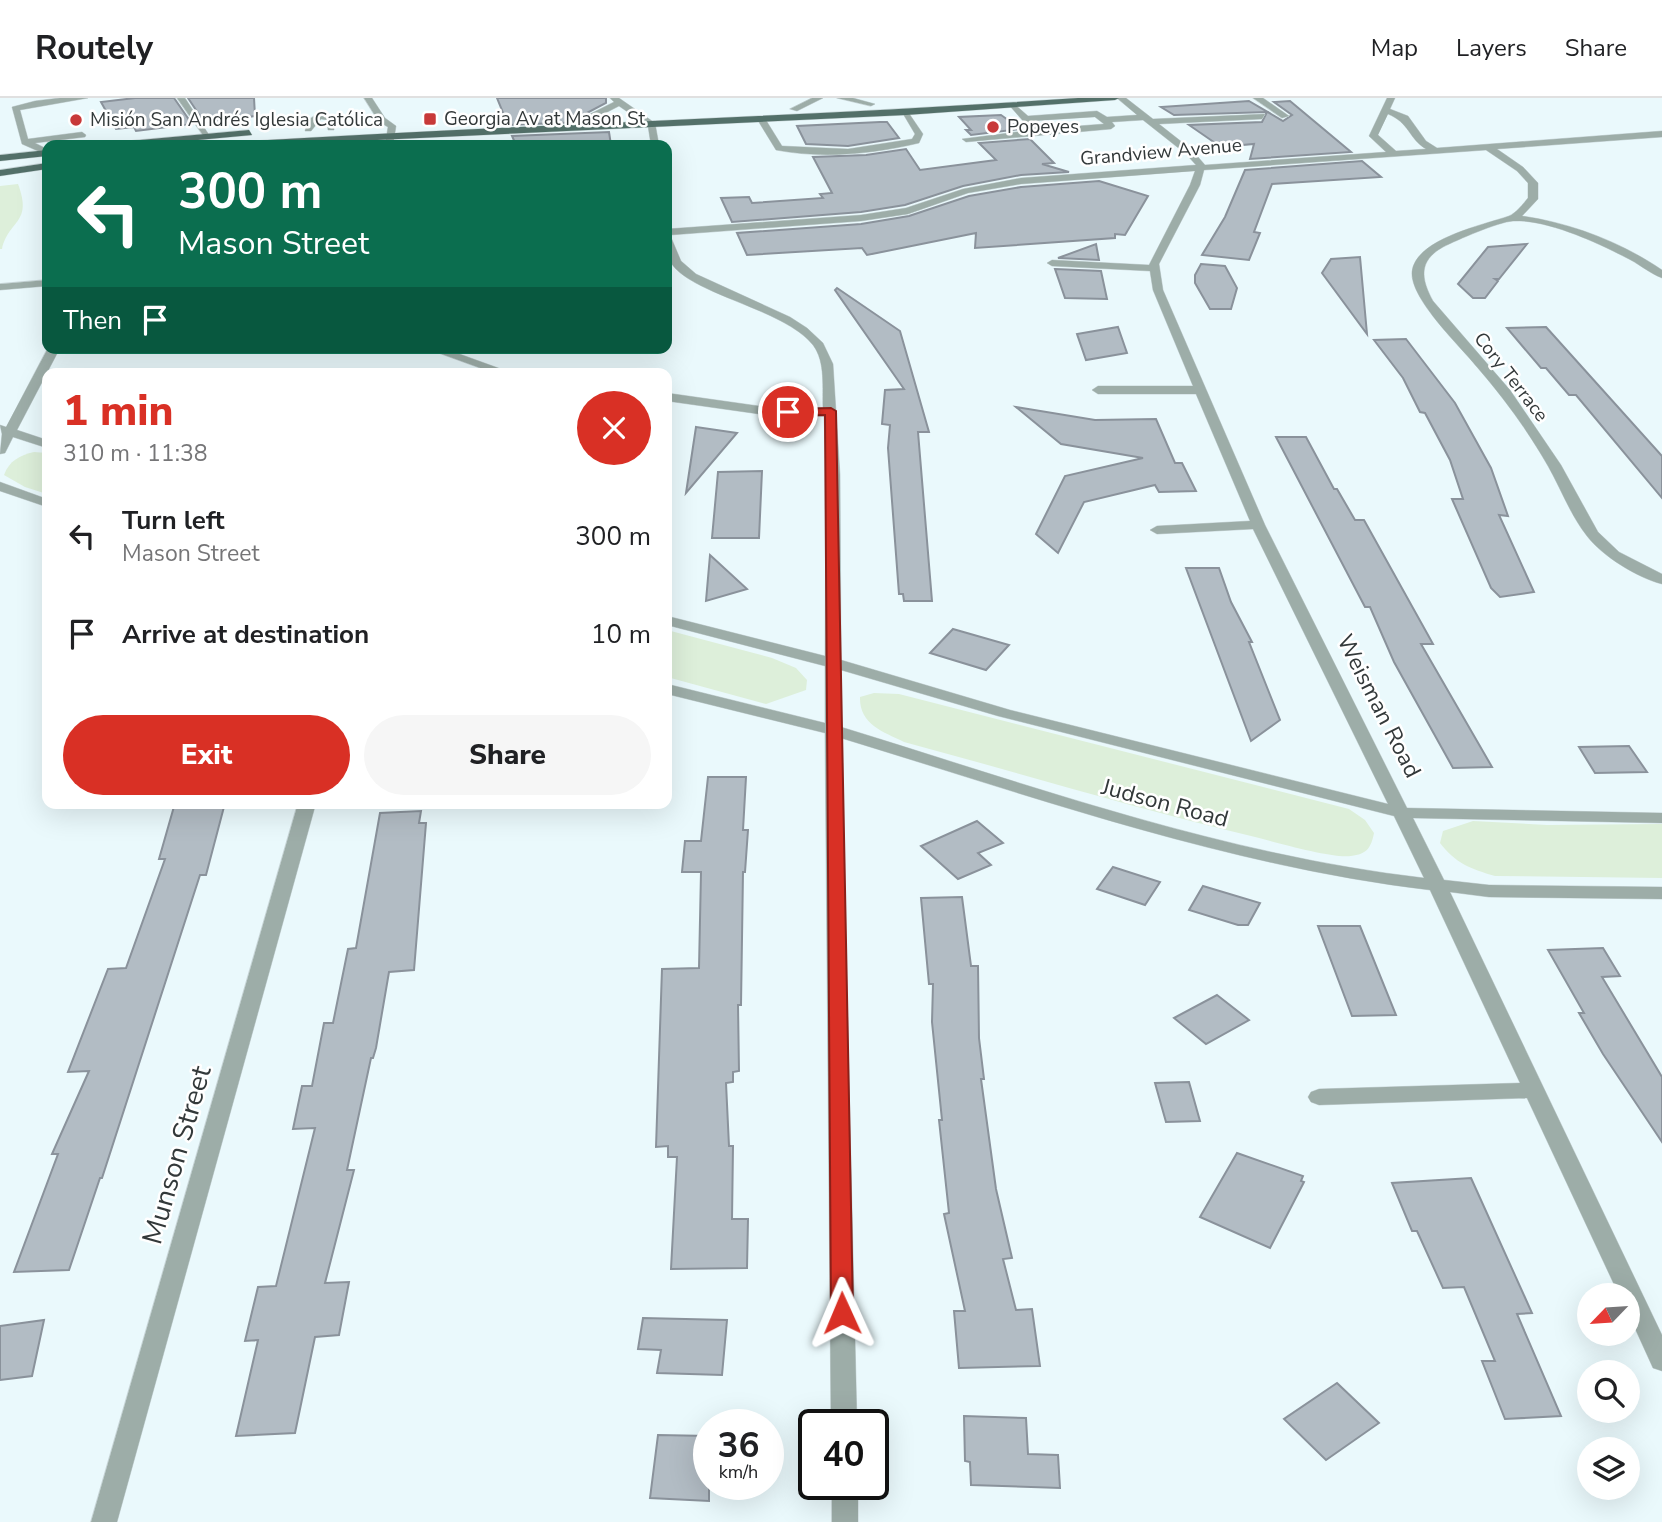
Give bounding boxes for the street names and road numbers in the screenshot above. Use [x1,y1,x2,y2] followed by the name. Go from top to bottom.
[1079,132,1243,172] street label: Grandview Avenue
[1468,327,1554,427] street label: Cory Terrace
[1330,629,1428,783] street label: Weisman Road
[1097,771,1232,835] street label: Judson Road
[133,1061,221,1249] street label: Munson Street

